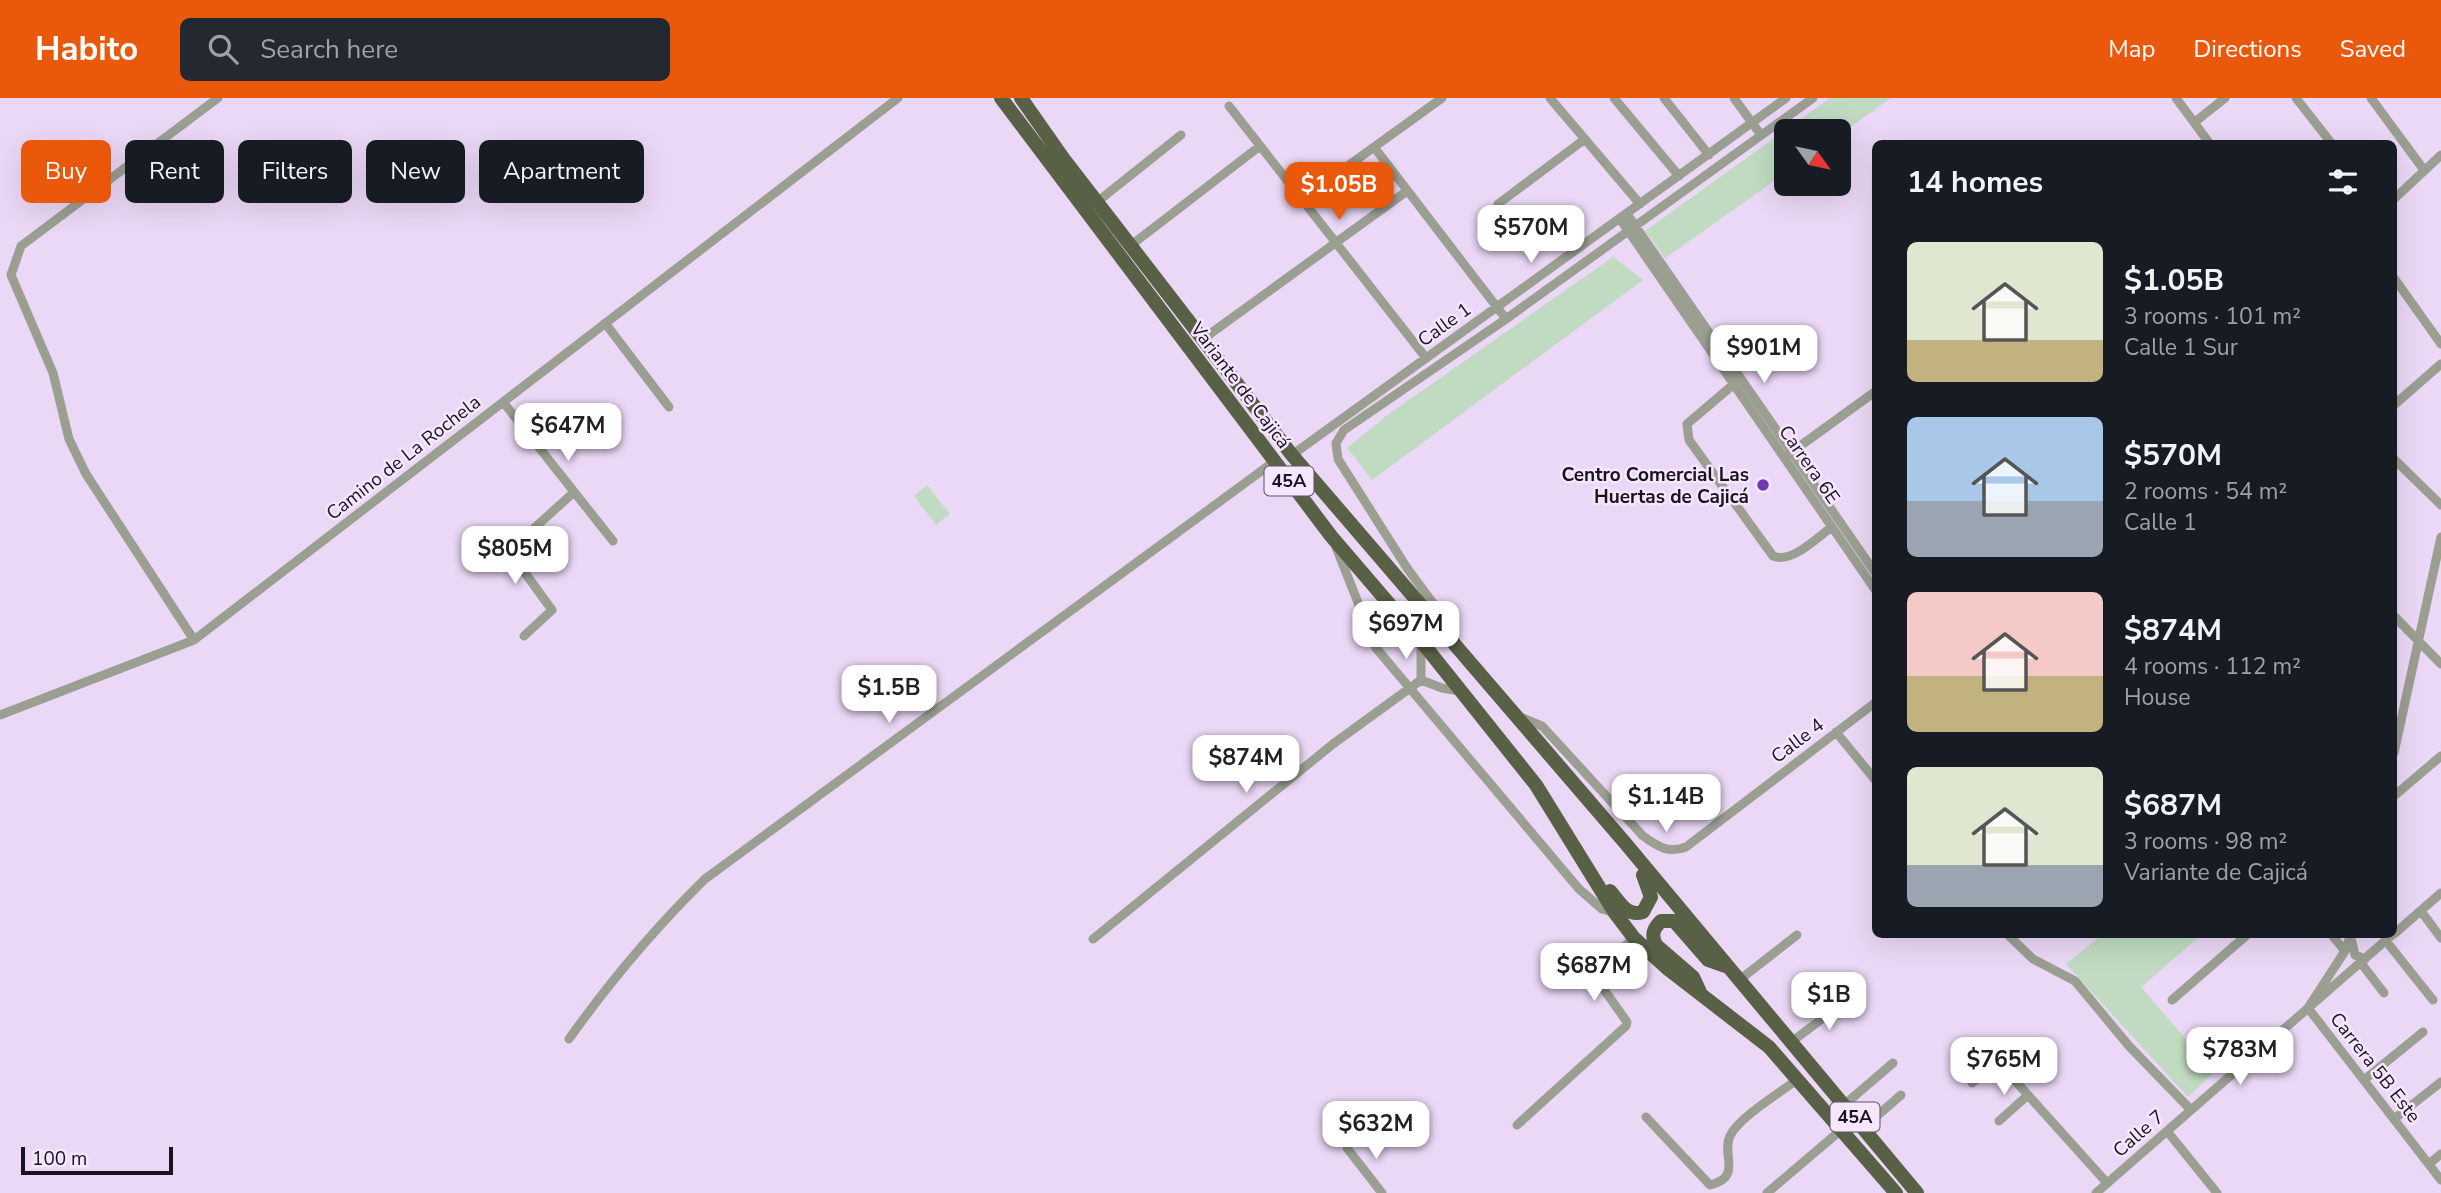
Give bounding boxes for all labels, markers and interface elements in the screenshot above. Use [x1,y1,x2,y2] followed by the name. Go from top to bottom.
[180,18,670,81] search box
[35,27,138,72] text: Habito
[204,30,242,68] icon: search
[260,32,398,67] text: Search here
[2108,33,2155,65] text: Map
[2193,33,2302,65] text: Directions
[2340,33,2406,65] text: Saved
[1774,119,1852,196] north arrow
[1774,119,1851,196] map controls
[21,140,111,203] chip: Buy
[125,140,224,203] chip: Rent
[238,140,352,203] chip: Filters
[366,140,465,203] chip: New
[479,140,644,203] chip: Apartment
[1282,162,1396,222] pin: $1.05B
[1907,162,2043,203] text: 14 homes
[2324,163,2362,201] icon: filters
[1301,169,1377,200] text: $1.05B
[1482,206,1580,265] pin: $570M
[1493,212,1569,243] text: $570M
[2124,260,2224,301] text: $1.05B
[1963,270,2047,354] icon: home
[1413,297,1477,353] street label: Calle 1
[2124,301,2301,332] text: 3 rooms · 101 m²
[1183,316,1296,454] street label: Variante de Cajicá
[1715,326,1813,385] pin: $901M
[1726,332,1802,363] text: $901M
[2124,332,2238,363] text: Calle 1 Sur
[321,389,486,526] street label: Camino de La Rochela
[519,404,617,463] pin: $647M
[530,410,606,441] text: $647M
[1773,420,1846,509] street label: Carrera 6E
[2124,435,2222,476] text: $570M
[1963,445,2047,529] icon: home
[1562,462,1749,510] place label: Centro Comercial Las Huertas de Cajicá
[1264,466,1314,496] road number: 45A
[2124,476,2287,507] text: 2 rooms · 54 m²
[1755,477,1771,493] marker: Centro Comercial Las Huertas de Cajicá
[2124,507,2197,538] text: Calle 1
[466,526,564,586] pin: $805M
[477,533,553,564] text: $805M
[1357,602,1455,661] pin: $697M
[1368,608,1444,639] text: $697M
[2124,610,2222,651] text: $874M
[1963,620,2047,704] icon: home
[2124,651,2301,682] text: 4 rooms · 112 m²
[840,666,938,725] pin: $1.5B
[858,672,920,703] text: $1.5B
[2124,682,2191,713] text: House
[1766,712,1829,769] street label: Calle 4
[1197,736,1295,795] pin: $874M
[1208,742,1284,773] text: $874M
[1609,774,1723,834] pin: $1.14B
[1628,781,1704,812] text: $1.14B
[2124,785,2222,826] text: $687M
[1963,795,2047,879] icon: home
[2124,826,2287,857] text: 3 rooms · 98 m²
[2124,857,2308,888] text: Variante de Cajicá
[1545,944,1643,1003] pin: $687M
[1556,950,1632,981] text: $687M
[1795,972,1863,1032] pin: $1B
[1807,979,1851,1010] text: $1B
[2324,1007,2427,1128] street label: Carrera 5B Este
[2191,1028,2289,1087] pin: $783M
[2202,1034,2278,1065] text: $783M
[1955,1038,2053,1097] pin: $765M
[1966,1044,2042,1075] text: $765M
[1327,1102,1425,1161] pin: $632M
[1830,1102,1880,1132] road number: 45A
[2107,1104,2170,1163] street label: Calle 7
[1338,1108,1414,1139] text: $632M
[21,1144,173,1176] scale bar
[32,1146,87,1172] text: 100 m

